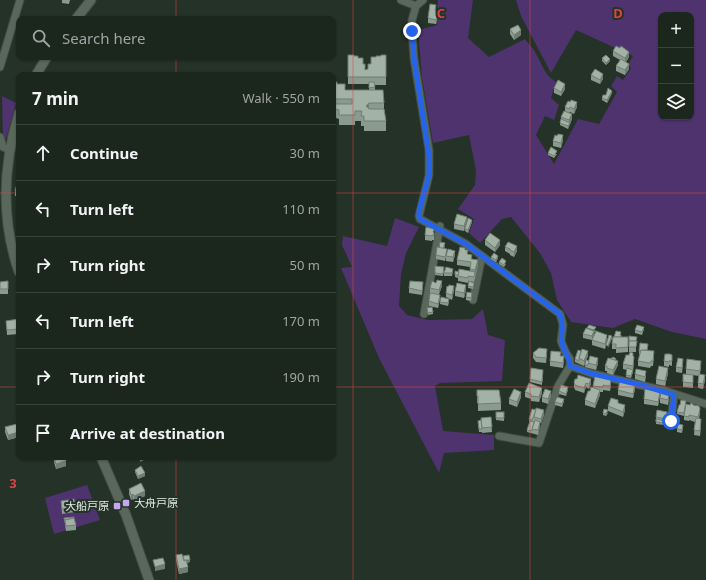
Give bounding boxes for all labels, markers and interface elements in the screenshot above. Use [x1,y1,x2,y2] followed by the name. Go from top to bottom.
[437,4,445,22] text: C
[613,4,623,22] text: D
[658,12,694,120] map controls
[658,12,694,48] button: +
[16,16,336,60] search box
[403,22,421,40] route end
[30,27,52,49] icon: search
[62,28,145,48] text: Search here
[658,48,694,84] button: −
[658,84,694,120] button: layers
[32,87,79,110] text: 7 min
[242,89,320,107] text: Walk · 550 m
[32,142,54,164] icon: ahead
[70,143,138,163] text: Continue
[290,144,320,162] text: 30 m
[32,198,54,220] icon: left
[70,199,134,219] text: Turn left
[282,200,320,218] text: 110 m
[32,254,54,276] icon: right
[70,255,145,275] text: Turn right
[290,256,320,274] text: 50 m
[32,310,54,332] icon: left
[70,311,134,331] text: Turn left
[282,312,320,330] text: 170 m
[32,366,54,388] icon: right
[70,367,145,387] text: Turn right
[282,368,320,386] text: 190 m
[662,412,680,430] route start
[32,422,54,444] icon: arrive
[70,423,225,443] text: Arrive at destination
[9,474,17,492] text: 3
[134,495,178,510] place label: 大舟戸原
[65,498,109,513] place label: 大船戸原
[121,498,131,508] marker: 大舟戸原
[112,501,122,511] marker: 大船戸原

